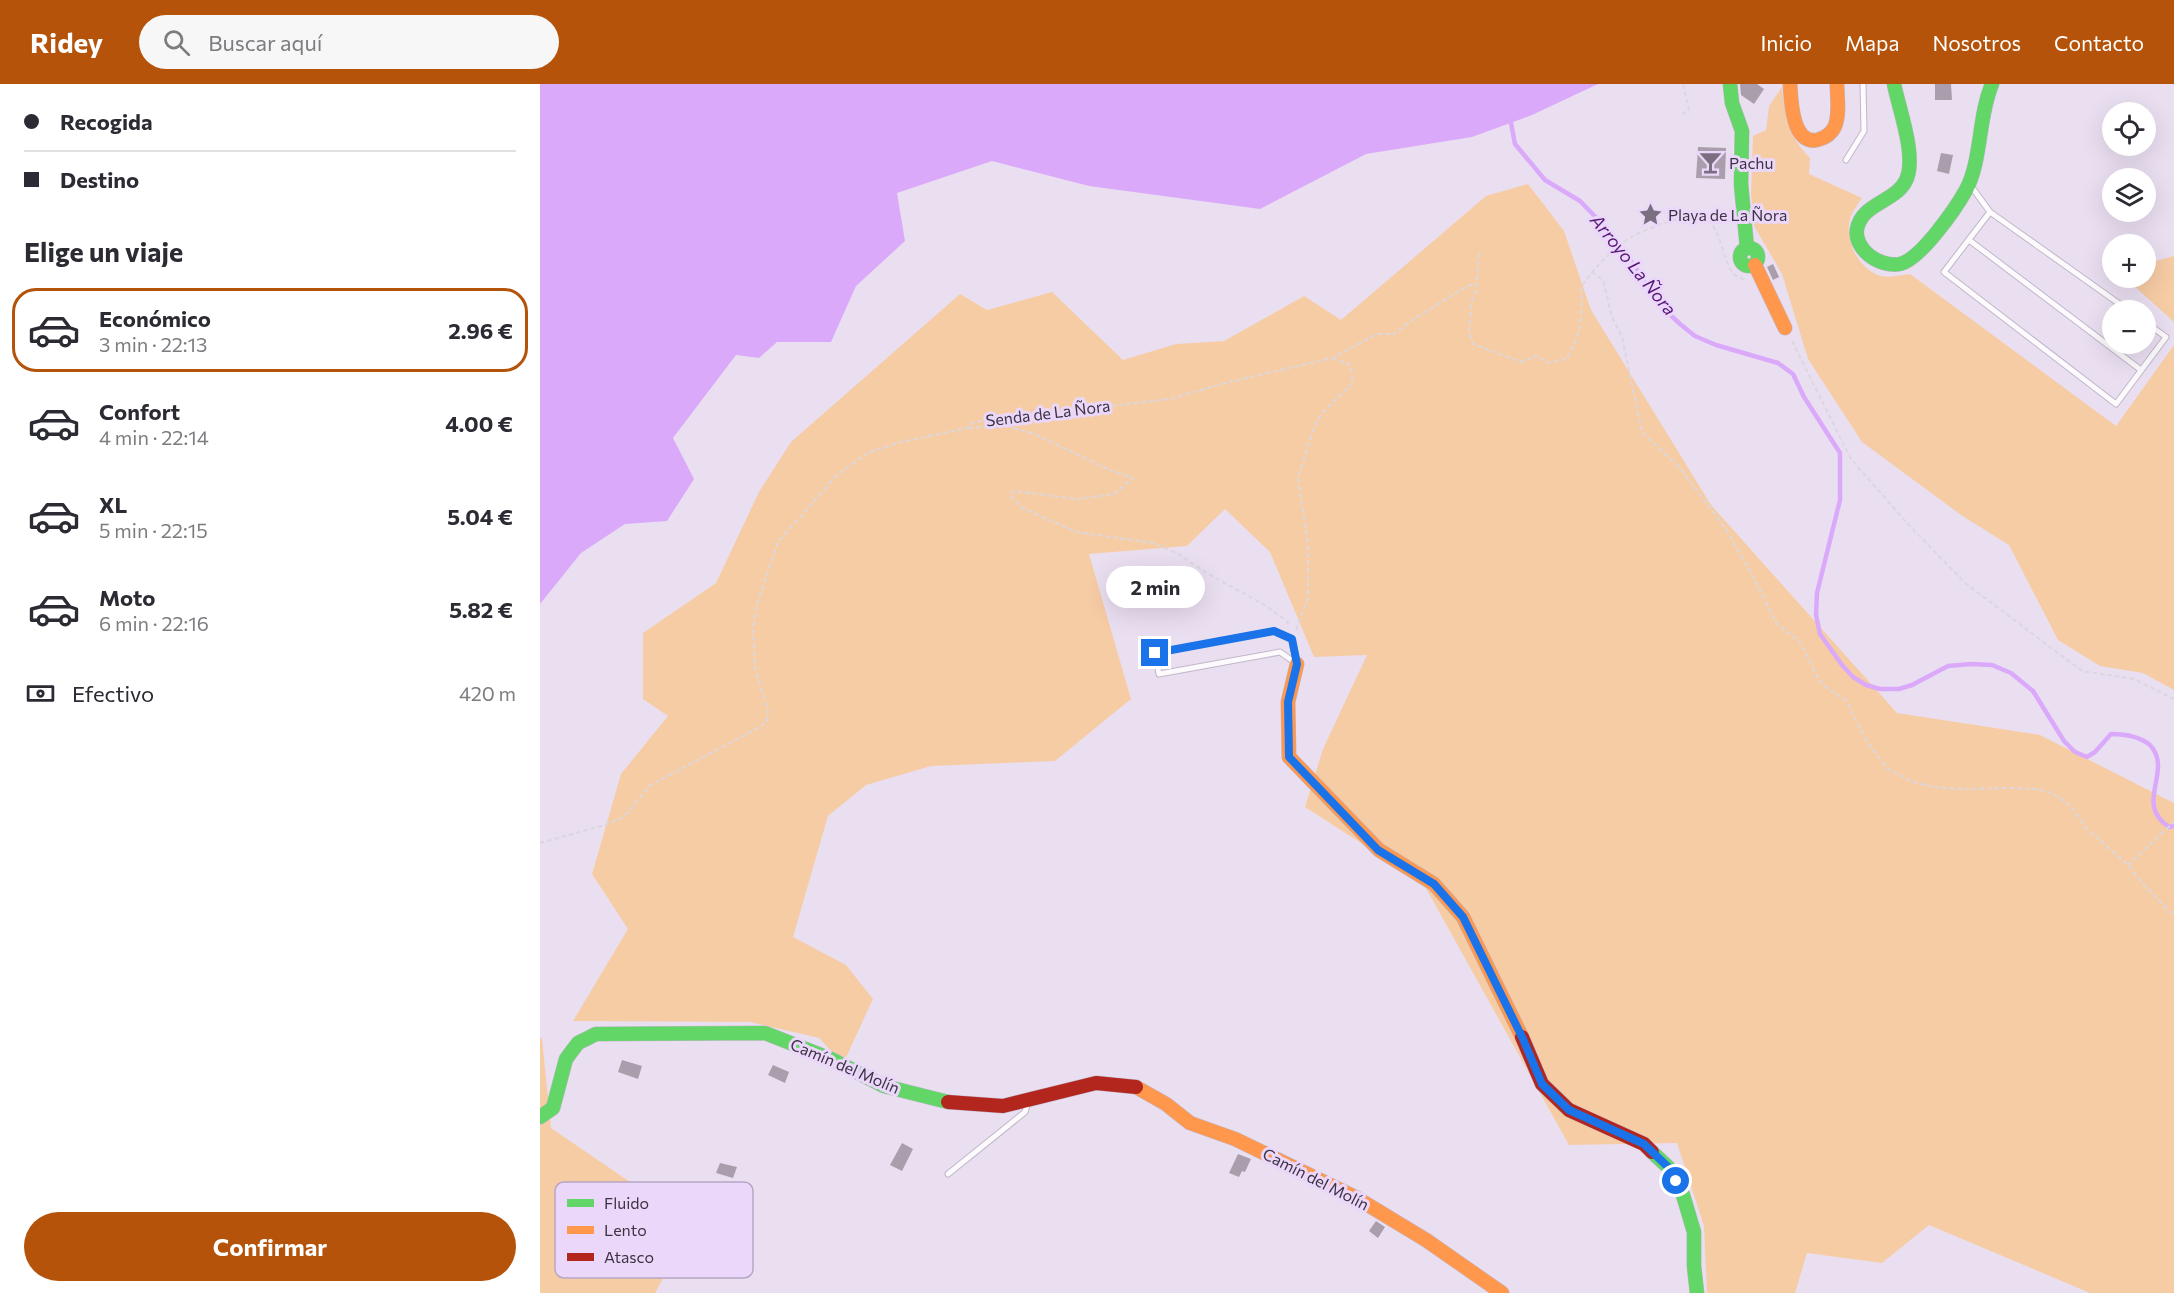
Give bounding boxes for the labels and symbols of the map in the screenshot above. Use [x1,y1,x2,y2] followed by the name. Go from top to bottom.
[1698,150,1724,176] bar icon: Pachu
[1729,153,1773,172] place label: Pachu
[1637,202,1663,228] place icon: Playa de La Ñora
[1668,205,1787,224] place label: Playa de La Ñora
[1586,209,1681,319] water label: Arroyo La Ñora
[985,395,1111,430] street label: Senda de La Ñora
[1106,566,1204,608] callout: 2 min
[1141,639,1168,666] route end
[788,1034,903,1097] street label: Camín del Molín
[1260,1144,1372,1213] street label: Camín del Molín
[1662,1167,1689,1194] route start
[555,1182,753,1278] legend
[604,1193,649,1212] text: Fluido
[604,1220,647,1239] text: Lento
[604,1247,654,1266] text: Atasco

